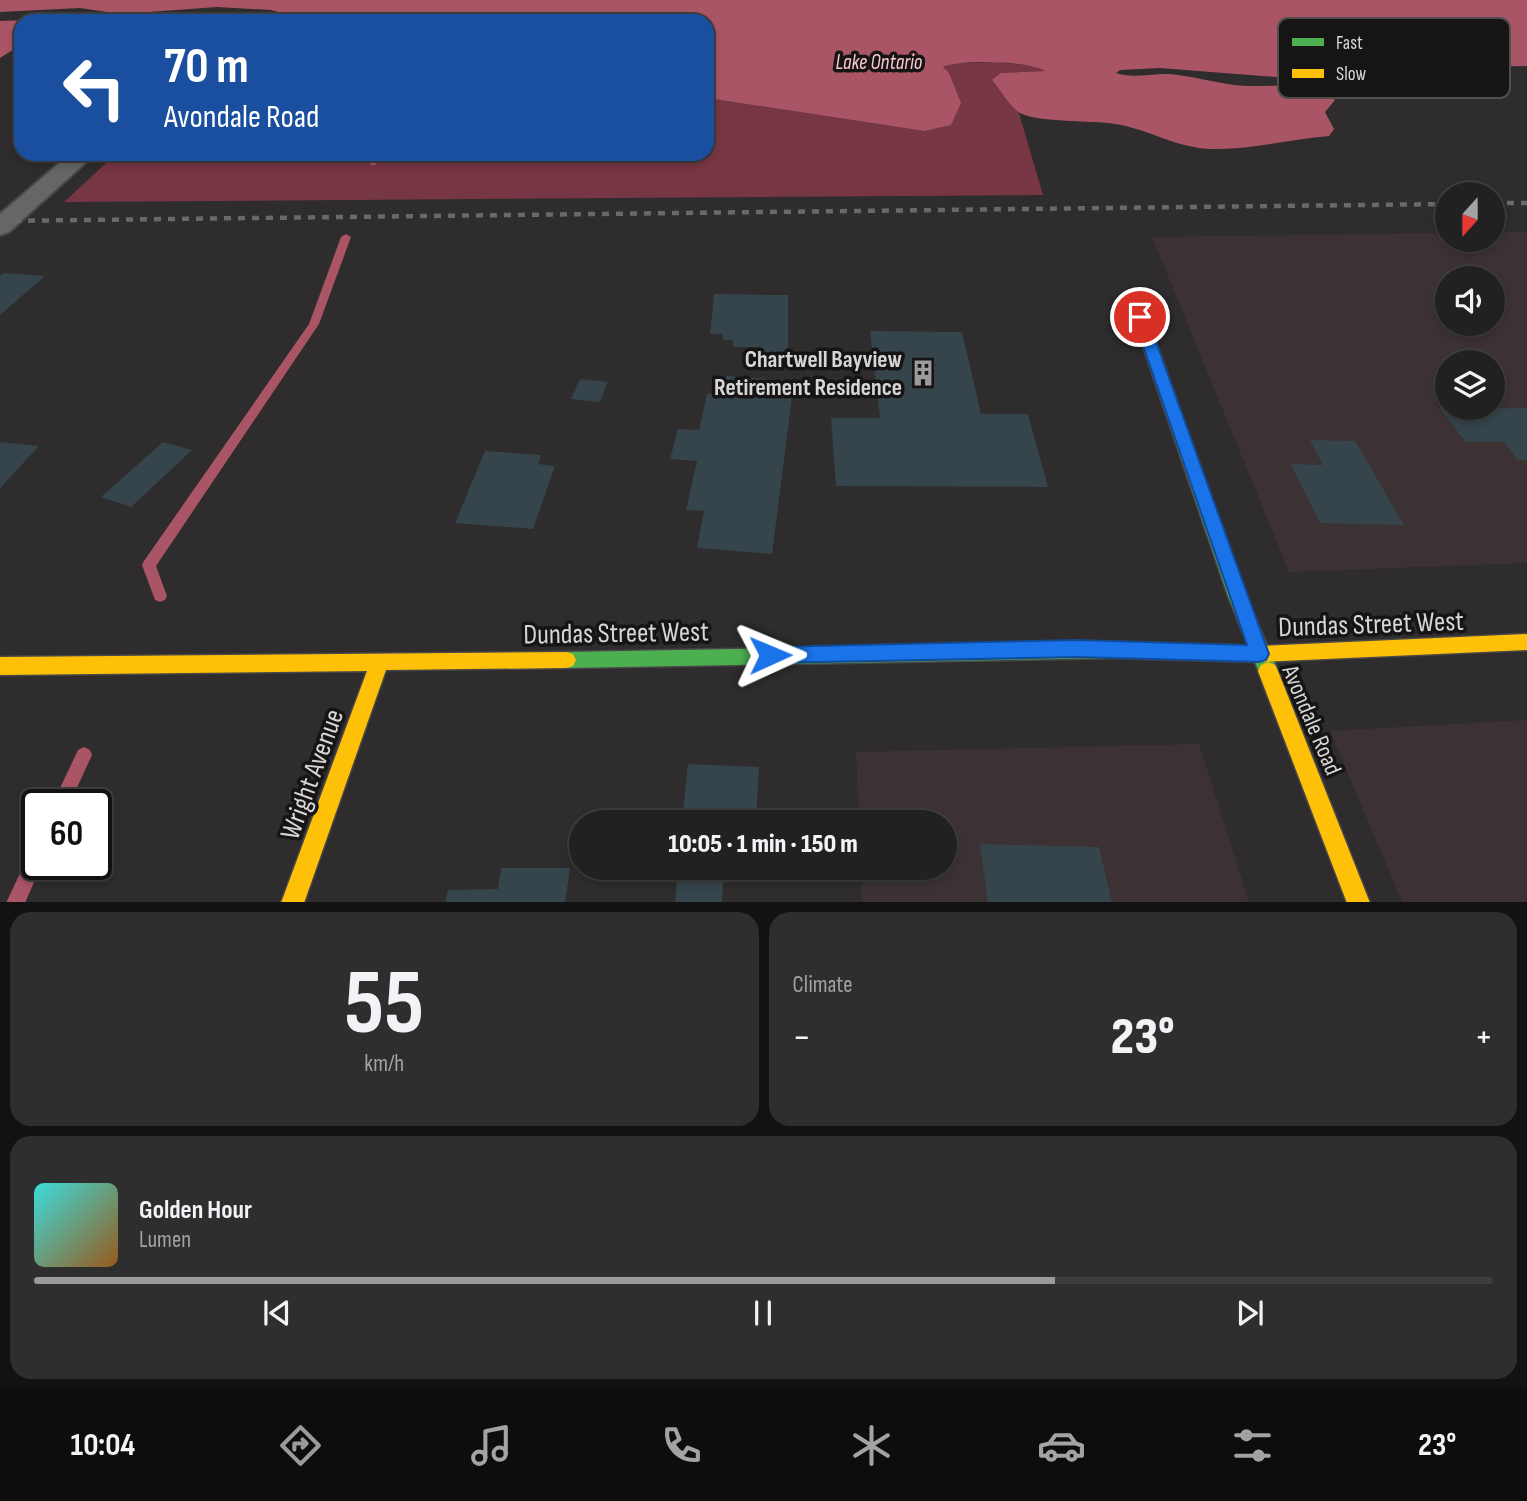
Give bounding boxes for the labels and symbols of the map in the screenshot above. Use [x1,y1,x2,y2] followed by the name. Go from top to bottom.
[1278,18,1510,98] legend
[1336,32,1363,55] text: Fast
[836,50,923,75] water label: Lake Ontario
[1336,63,1366,86] text: Slow
[1435,182,1505,252] north arrow
[1110,287,1170,347] pin
[714,345,903,402] place label: Chartwell Bayview Retirement Residence
[908,358,938,388] building icon: Chartwell Bayview Retirement Residence
[1278,605,1464,644] street label: Dundas Street West
[523,615,709,652] street label: Dundas Street West
[733,618,807,692] position arrow
[1275,660,1348,779] street label: Avondale Road
[274,705,351,844] street label: Wright Avenue
[21,789,112,880] speed limit sign: 60

